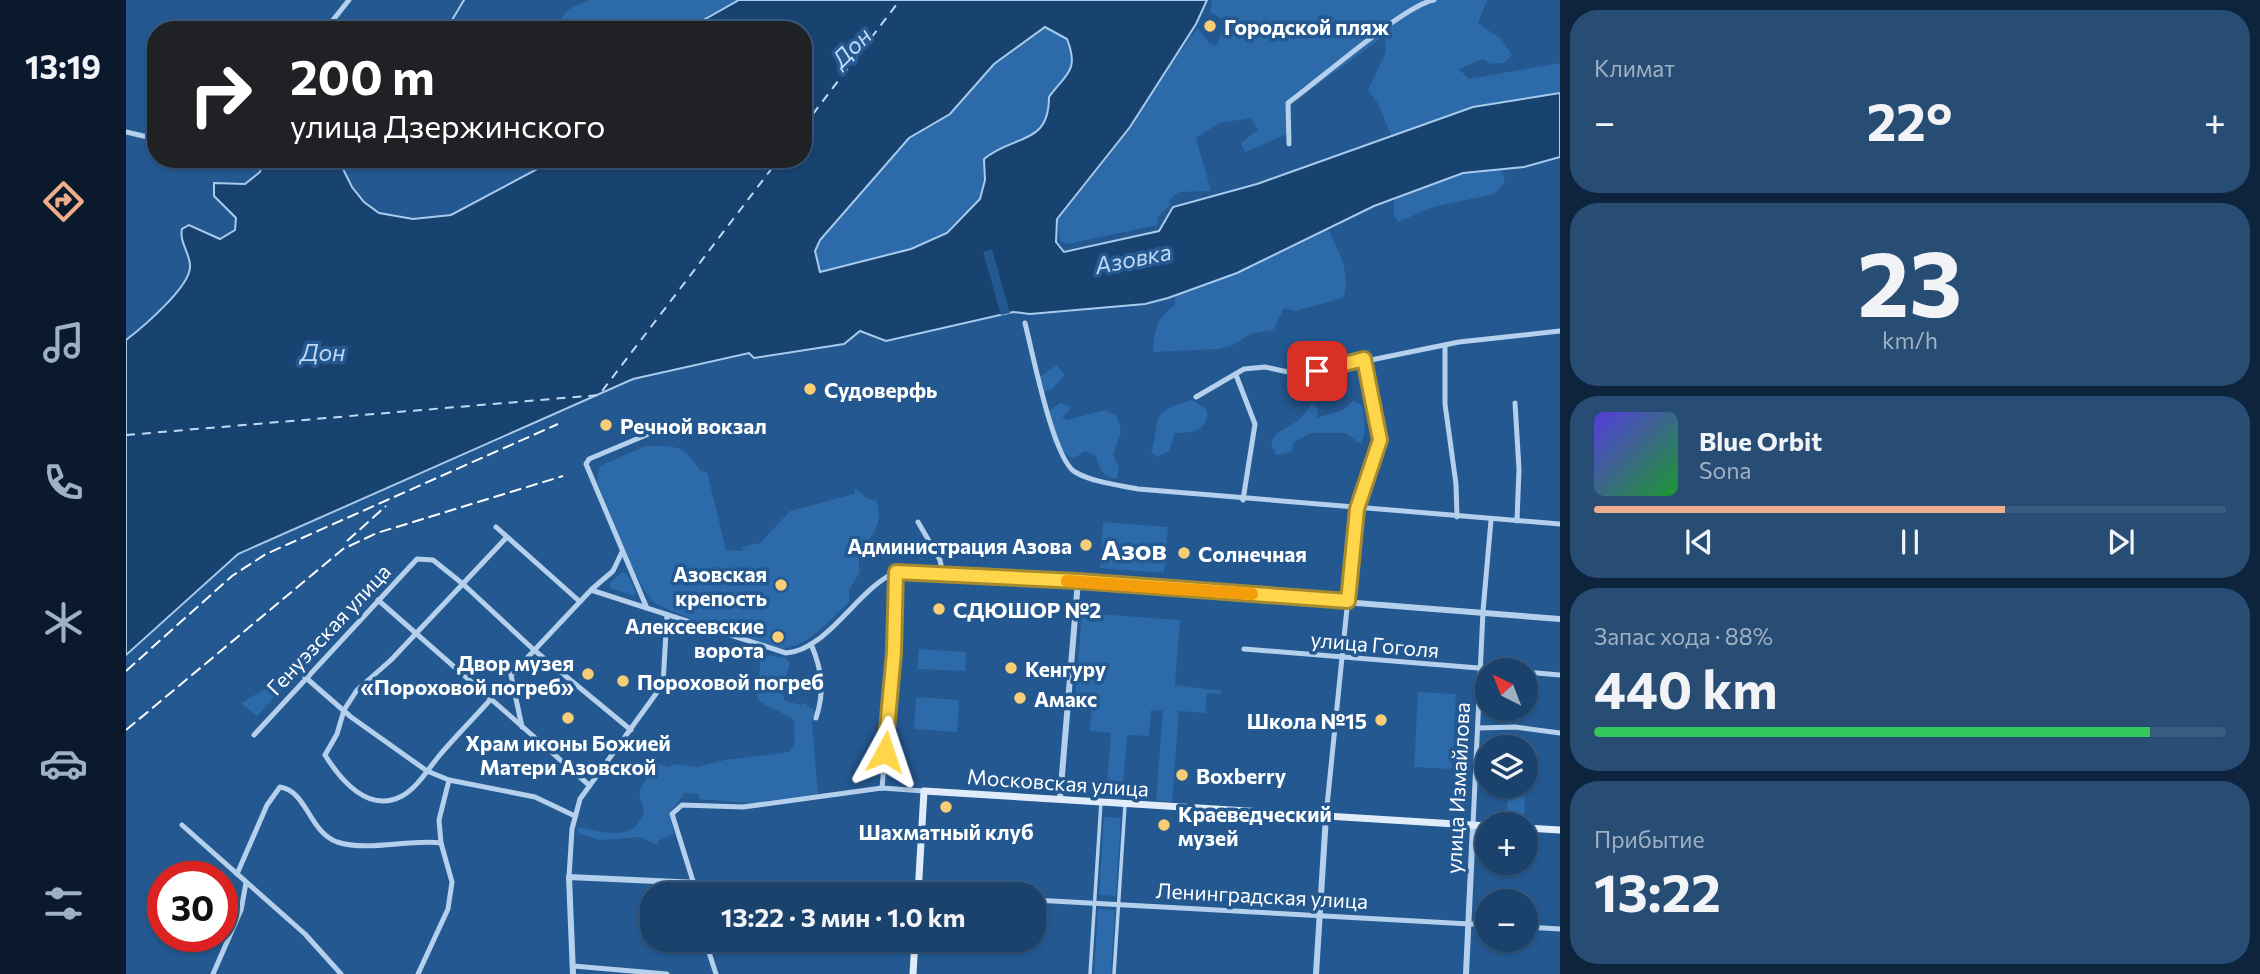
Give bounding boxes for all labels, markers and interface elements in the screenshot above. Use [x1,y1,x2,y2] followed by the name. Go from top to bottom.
[1224,14,1390,39] place label: Городской пляж
[1202,18,1218,34] marker: Городской пляж
[824,21,877,74] water label: Дон
[290,45,435,105] text: 200 m
[25,46,101,86] text: 13:19
[175,49,266,140] icon: right
[1594,54,1675,82] text: Климат
[1867,88,1952,152] text: 22°
[1594,97,1616,144] text: −
[2204,97,2226,144] text: +
[290,105,605,145] text: улица Дзержинского
[39,177,88,226] icon: directions
[1858,224,1962,336] text: 23
[1091,237,1174,279] water label: Азовка
[39,318,88,367] icon: music
[1882,326,1938,354] text: km/h
[299,338,345,366] water label: Дон
[1287,341,1347,401] pin
[1298,352,1336,390] icon: arrive
[824,377,937,402] place label: Судоверфь
[802,381,818,397] marker: Судоверфь
[620,413,767,438] place label: Речной вокзал
[598,417,614,433] marker: Речной вокзал
[1699,425,1822,456] text: Blue Orbit
[1699,456,1751,484] text: Sona
[39,458,88,507] icon: phone
[1680,523,1718,561] icon: previous
[1891,523,1929,561] icon: pause
[2102,523,2140,561] icon: next
[1101,532,1167,566] district label: Азов
[847,533,1072,558] place label: Администрация Азова
[1078,537,1094,553] marker: Администрация Азова
[1198,541,1307,566] place label: Солнечная
[1176,545,1192,561] marker: Солнечная
[261,558,395,700] street label: Генуэзская улица
[673,561,767,610] place label: Азовская крепость
[773,577,789,593] marker: Азовская крепость
[953,597,1101,622] place label: СДЮШОР №2
[39,598,88,647] icon: climate
[931,601,947,617] marker: СДЮШОР №2
[625,613,764,662] place label: Алексеевские ворота
[1594,622,1773,650] text: Запас хода · 88%
[1310,626,1440,662] street label: улица Гоголя
[770,629,786,645] marker: Алексеевские ворота
[361,650,574,699] place label: Двор музея «Пороховой погреб»
[1025,656,1107,681] place label: Кенгуру
[1594,656,1778,720] text: 440 km
[1475,658,1538,721] north arrow
[1475,658,1538,952] map controls
[1003,660,1019,676] marker: Кенгуру
[580,666,596,682] marker: Двор музея «Пороховой погреб»
[637,669,824,694] place label: Пороховой погреб
[615,673,631,689] marker: Пороховой погреб
[1034,686,1097,711] place label: Амакс
[1012,690,1028,706] marker: Амакс
[1440,701,1474,875] street label: улица Измайлова
[1247,708,1367,733] place label: Школа №15
[560,710,576,726] marker: Храм иконы Божией Матери Азовской
[1373,712,1389,728] marker: Школа №15
[848,715,922,789] position arrow
[465,730,671,779] place label: Храм иконы Божией Матери Азовской
[1475,735,1538,798] button: layers
[39,739,88,788] icon: car
[966,763,1150,801] street label: Московская улица
[1196,763,1287,788] place label: Boxberry
[1174,767,1190,783] marker: Boxberry
[938,799,954,815] marker: Шахматный клуб
[1178,801,1332,850] place label: Краеведческий музей
[1475,812,1538,875] button: +
[1156,817,1172,833] marker: Краеведческий музей
[858,819,1034,844] place label: Шахматный клуб
[1594,825,1705,853] text: Прибытие
[1594,859,1721,923] text: 13:22
[147,861,238,952] speed limit sign: 30
[1155,877,1369,913] street label: Ленинградская улица
[39,879,88,928] icon: filters
[1475,889,1538,952] button: −
[721,901,965,932] text: 13:22 · 3 мин · 1.0 km

